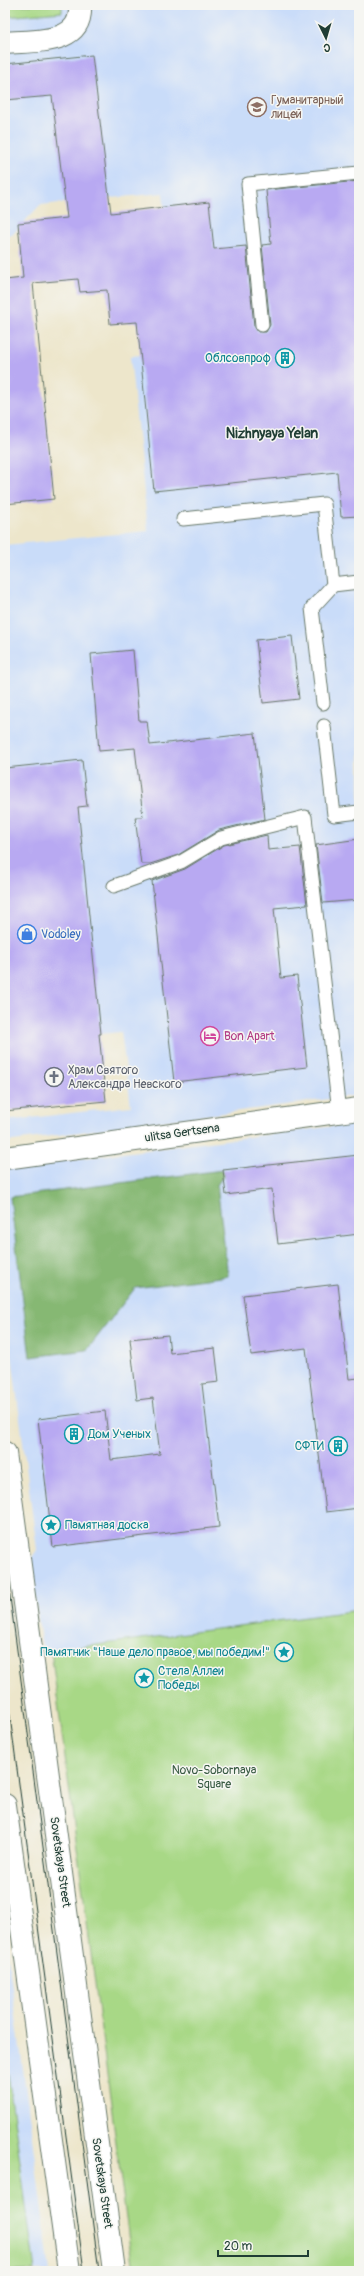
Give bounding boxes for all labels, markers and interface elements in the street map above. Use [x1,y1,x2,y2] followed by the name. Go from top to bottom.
[306,18,346,58] north arrow
[323,41,331,54] text: С
[271,93,344,122] place label: Гуманитарный лицей
[246,96,268,118] school or university icon: Гуманитарный лицей
[274,347,296,369] building icon: Облсовпроф
[205,351,271,366] place label: Облсовпроф
[226,425,318,442] district label: Nizhnyaya Yelan
[16,923,38,945] shop icon: Vodoley
[41,927,81,942] place label: Vodoley
[199,1025,221,1047] hotel icon: Bon Apart
[224,1029,275,1044] place label: Bon Apart
[68,1063,182,1092] place label: Храм Святого Александра Невского
[43,1066,65,1088] church icon: Храм Святого Александра Невского
[143,1120,221,1146] street label: ulitsa Gertsena
[63,1423,85,1445] building icon: Дом Ученых
[87,1427,151,1442] place label: Дом Ученых
[327,1435,349,1457] building icon: СФТИ
[295,1439,324,1454] place label: СФТИ
[40,1514,62,1536] place icon: Памятная доска
[65,1518,149,1533] place label: Памятная доска
[273,1641,295,1663] place icon: Памятник "Наше дело правое, мы победим!"
[40,1645,270,1660] place label: Памятник "Наше дело правое, мы победим!"
[158,1664,224,1693] place label: Стела Аллеи Победы
[133,1667,155,1689] place icon: Стела Аллеи Победы
[172,1763,257,1792] park label: Novo-Sobornaya Square
[46,1816,74,1908] street label: Sovetskaya Street
[88,2137,116,2229] street label: Sovetskaya Street
[218,2232,308,2258] scale bar
[224,2239,253,2254] text: 20 m

